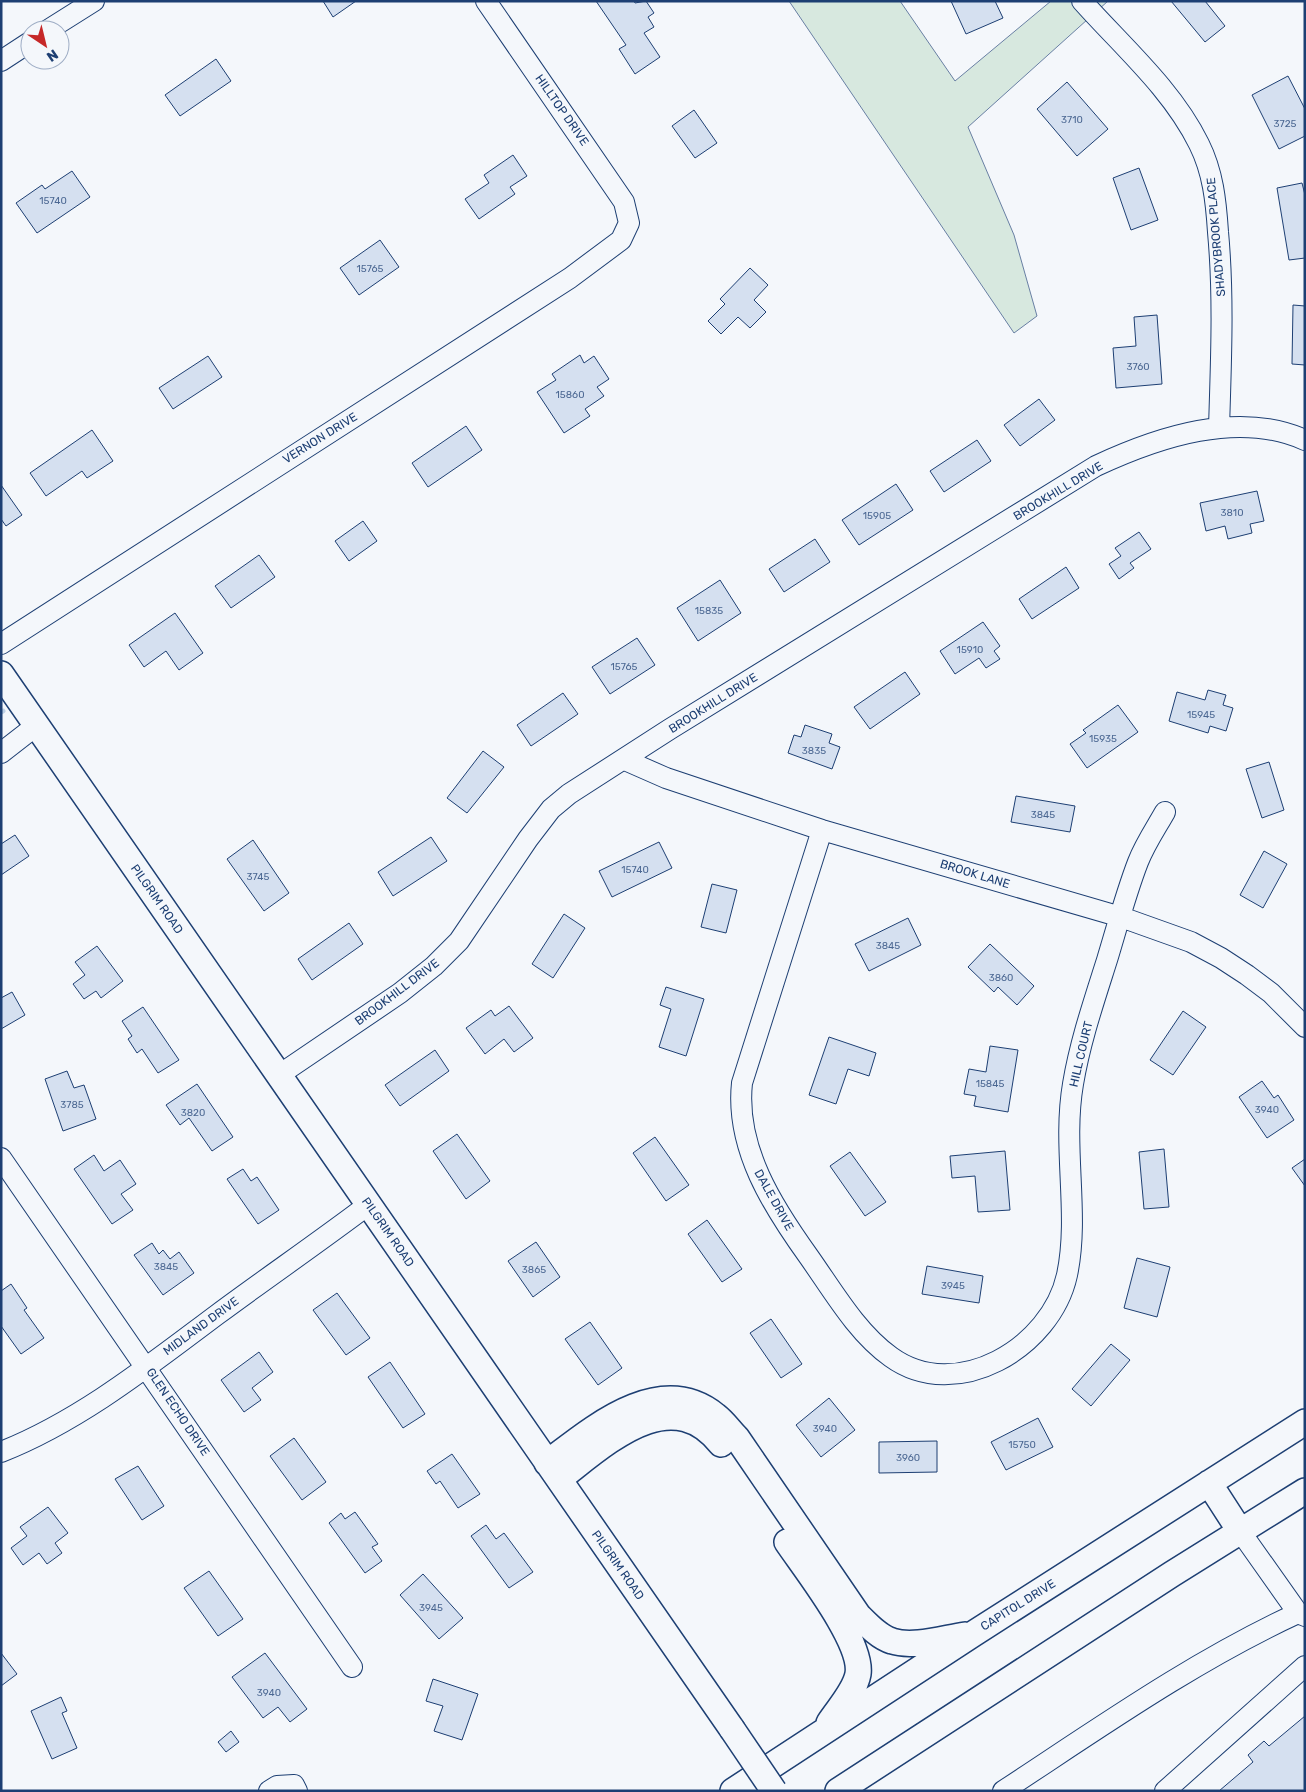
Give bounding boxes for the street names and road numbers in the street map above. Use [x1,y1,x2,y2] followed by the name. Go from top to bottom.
[532,72,592,148] street label: HILLTOP DRIVE
[1204,177,1228,297] street label: SHADYBROOK PLACE
[280,409,360,467] street label: VERNON DRIVE
[1011,459,1105,523] street label: BROOKHILL DRIVE
[666,670,760,736] street label: BROOKHILL DRIVE
[938,857,1012,891] street label: BROOK LANE
[128,862,186,936] street label: PILGRIM ROAD
[352,956,442,1028] street label: BROOKHILL DRIVE
[1067,1020,1095,1088] street label: HILL COURT
[751,1167,797,1233] street label: DALE DRIVE
[359,1195,417,1269] street label: PILGRIM ROAD
[160,1294,242,1358] street label: MIDLAND DRIVE
[143,1365,213,1459] street label: GLEN ECHO DRIVE
[589,1528,647,1602] street label: PILGRIM ROAD
[978,1576,1058,1634] street label: CAPITOL DRIVE

